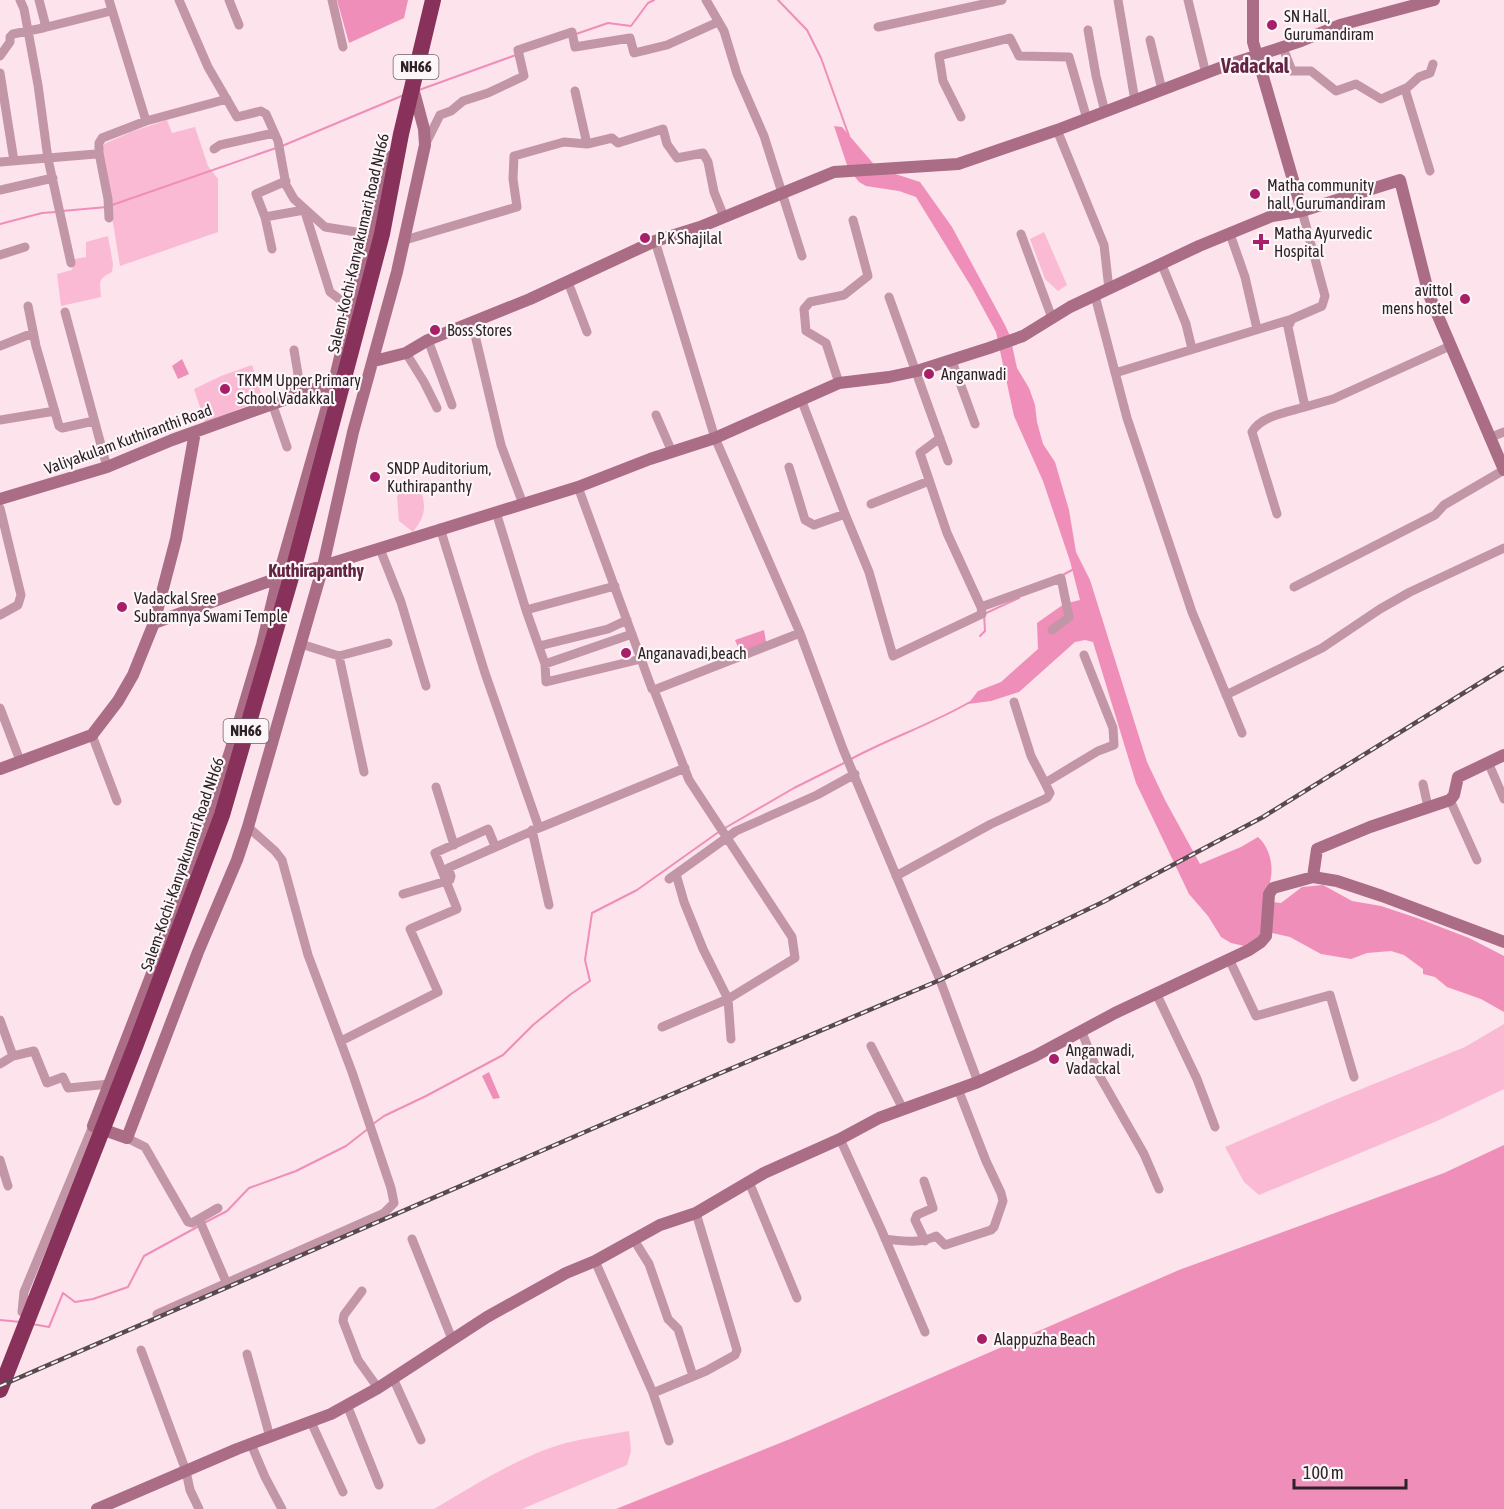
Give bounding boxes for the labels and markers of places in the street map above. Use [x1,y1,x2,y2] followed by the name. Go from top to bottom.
[1284,7,1374,43] place label: SN Hall, Gurumandiram
[1265,18,1279,32] marker: SN Hall, Gurumandiram
[1267,176,1386,212] place label: Matha community hall, Gurumandiram
[1248,187,1262,201] marker: Matha community hall, Gurumandiram
[1274,224,1372,261] place label: Matha Ayurvedic Hospital
[657,229,723,248] place label: P K Shajilal
[638,231,652,245] marker: P K Shajilal
[1252,233,1270,251] marker: Matha Ayurvedic Hospital
[1382,281,1454,317] place label: avittol mens hostel
[1458,292,1472,306] marker: avittol mens hostel
[447,321,512,339] place label: Boss Stores
[428,323,442,337] marker: Boss Stores
[941,365,1006,384] place label: Anganwadi
[922,367,936,381] marker: Anganwadi
[237,371,361,407] place label: TKMM Upper Primary School Vadakkal
[218,382,232,396] marker: TKMM Upper Primary School Vadakkal
[387,459,492,496] place label: SNDP Auditorium, Kuthirapanthy
[368,470,382,484] marker: SNDP Auditorium, Kuthirapanthy
[134,589,288,626] place label: Vadackal Sree Subramnya Swami Temple
[115,600,129,614] marker: Vadackal Sree Subramnya Swami Temple
[638,644,747,663] place label: Anganavadi,beach
[619,646,633,660] marker: Anganavadi,beach
[1066,1041,1134,1077] place label: Anganwadi, Vadackal
[1047,1052,1061,1066] marker: Anganwadi, Vadackal
[994,1330,1096,1349] place label: Alappuzha Beach
[975,1332,989,1346] marker: Alappuzha Beach

